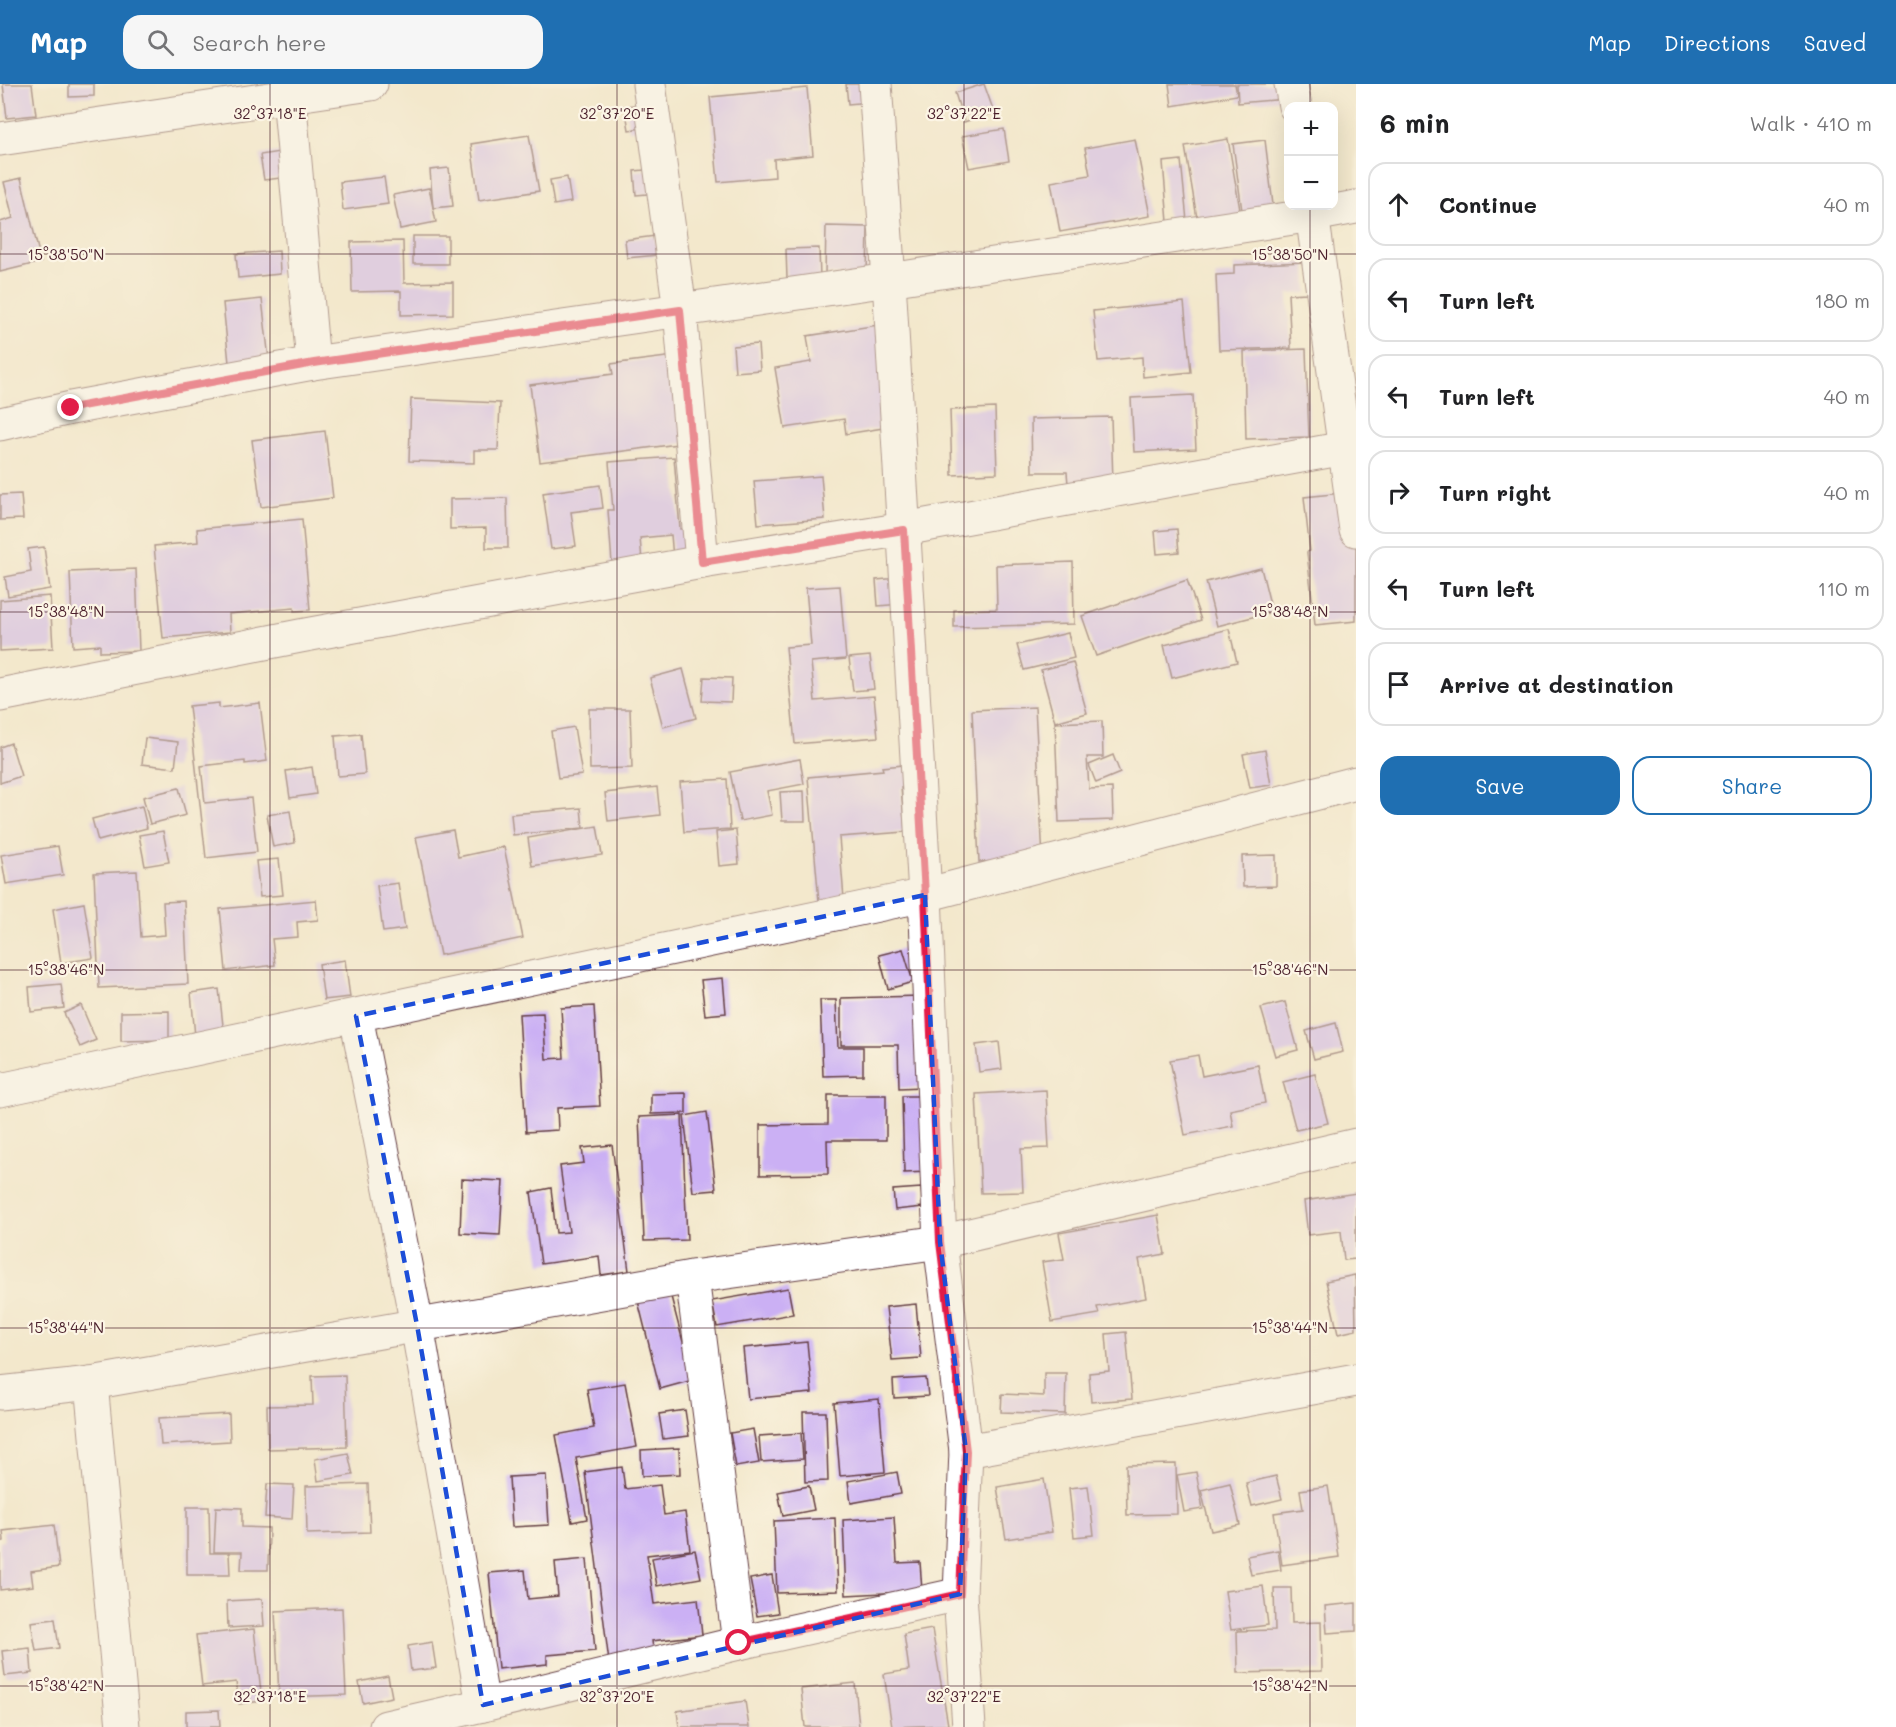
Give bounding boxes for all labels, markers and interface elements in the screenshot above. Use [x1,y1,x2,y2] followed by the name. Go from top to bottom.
[123,15,543,69] search box
[30,24,87,60] text: Map
[144,26,177,59] icon: search
[192,28,326,57] text: Search here
[1588,29,1631,56] text: Map
[1664,29,1771,56] text: Directions
[1804,29,1866,56] text: Saved
[1284,102,1338,210] map controls
[1284,102,1338,156] button: +
[233,103,307,123] text: 32°37'18"E
[580,103,655,123] text: 32°37'20"E
[927,103,1001,123] text: 32°37'22"E
[1380,106,1449,140] text: 6 min
[1749,110,1872,136] text: Walk · 410 m
[1284,156,1338,210] button: −
[1382,188,1415,221] icon: ahead
[1439,190,1537,219] text: Continue
[1824,191,1870,217] text: 40 m
[28,244,104,264] text: 15°38'50"N
[1252,244,1328,264] text: 15°38'50"N
[1382,284,1415,317] icon: left
[1439,286,1535,315] text: Turn left
[1814,287,1870,313] text: 180 m
[1382,380,1415,413] icon: left
[1439,382,1535,411] text: Turn left
[1824,383,1870,409] text: 40 m
[57,394,83,420] route end
[1382,476,1415,509] icon: right
[1439,478,1551,507] text: Turn right
[1824,479,1870,505] text: 40 m
[1382,572,1415,605] icon: left
[1439,574,1535,603] text: Turn left
[1817,575,1870,601] text: 110 m
[28,601,104,621] text: 15°38'48"N
[1252,601,1328,621] text: 15°38'48"N
[1382,668,1415,701] icon: arrive
[1439,670,1674,699] text: Arrive at destination
[1380,756,1620,815] button: Save
[1632,756,1872,815] button: Share
[28,959,104,979] text: 15°38'46"N
[1252,959,1328,979] text: 15°38'46"N
[28,1317,104,1337] text: 15°38'44"N
[1252,1317,1328,1337] text: 15°38'44"N
[725,1629,751,1655] route start
[28,1675,104,1695] text: 15°38'42"N
[1252,1675,1328,1695] text: 15°38'42"N
[233,1686,307,1706] text: 32°37'18"E
[580,1686,655,1706] text: 32°37'20"E
[927,1686,1001,1706] text: 32°37'22"E

